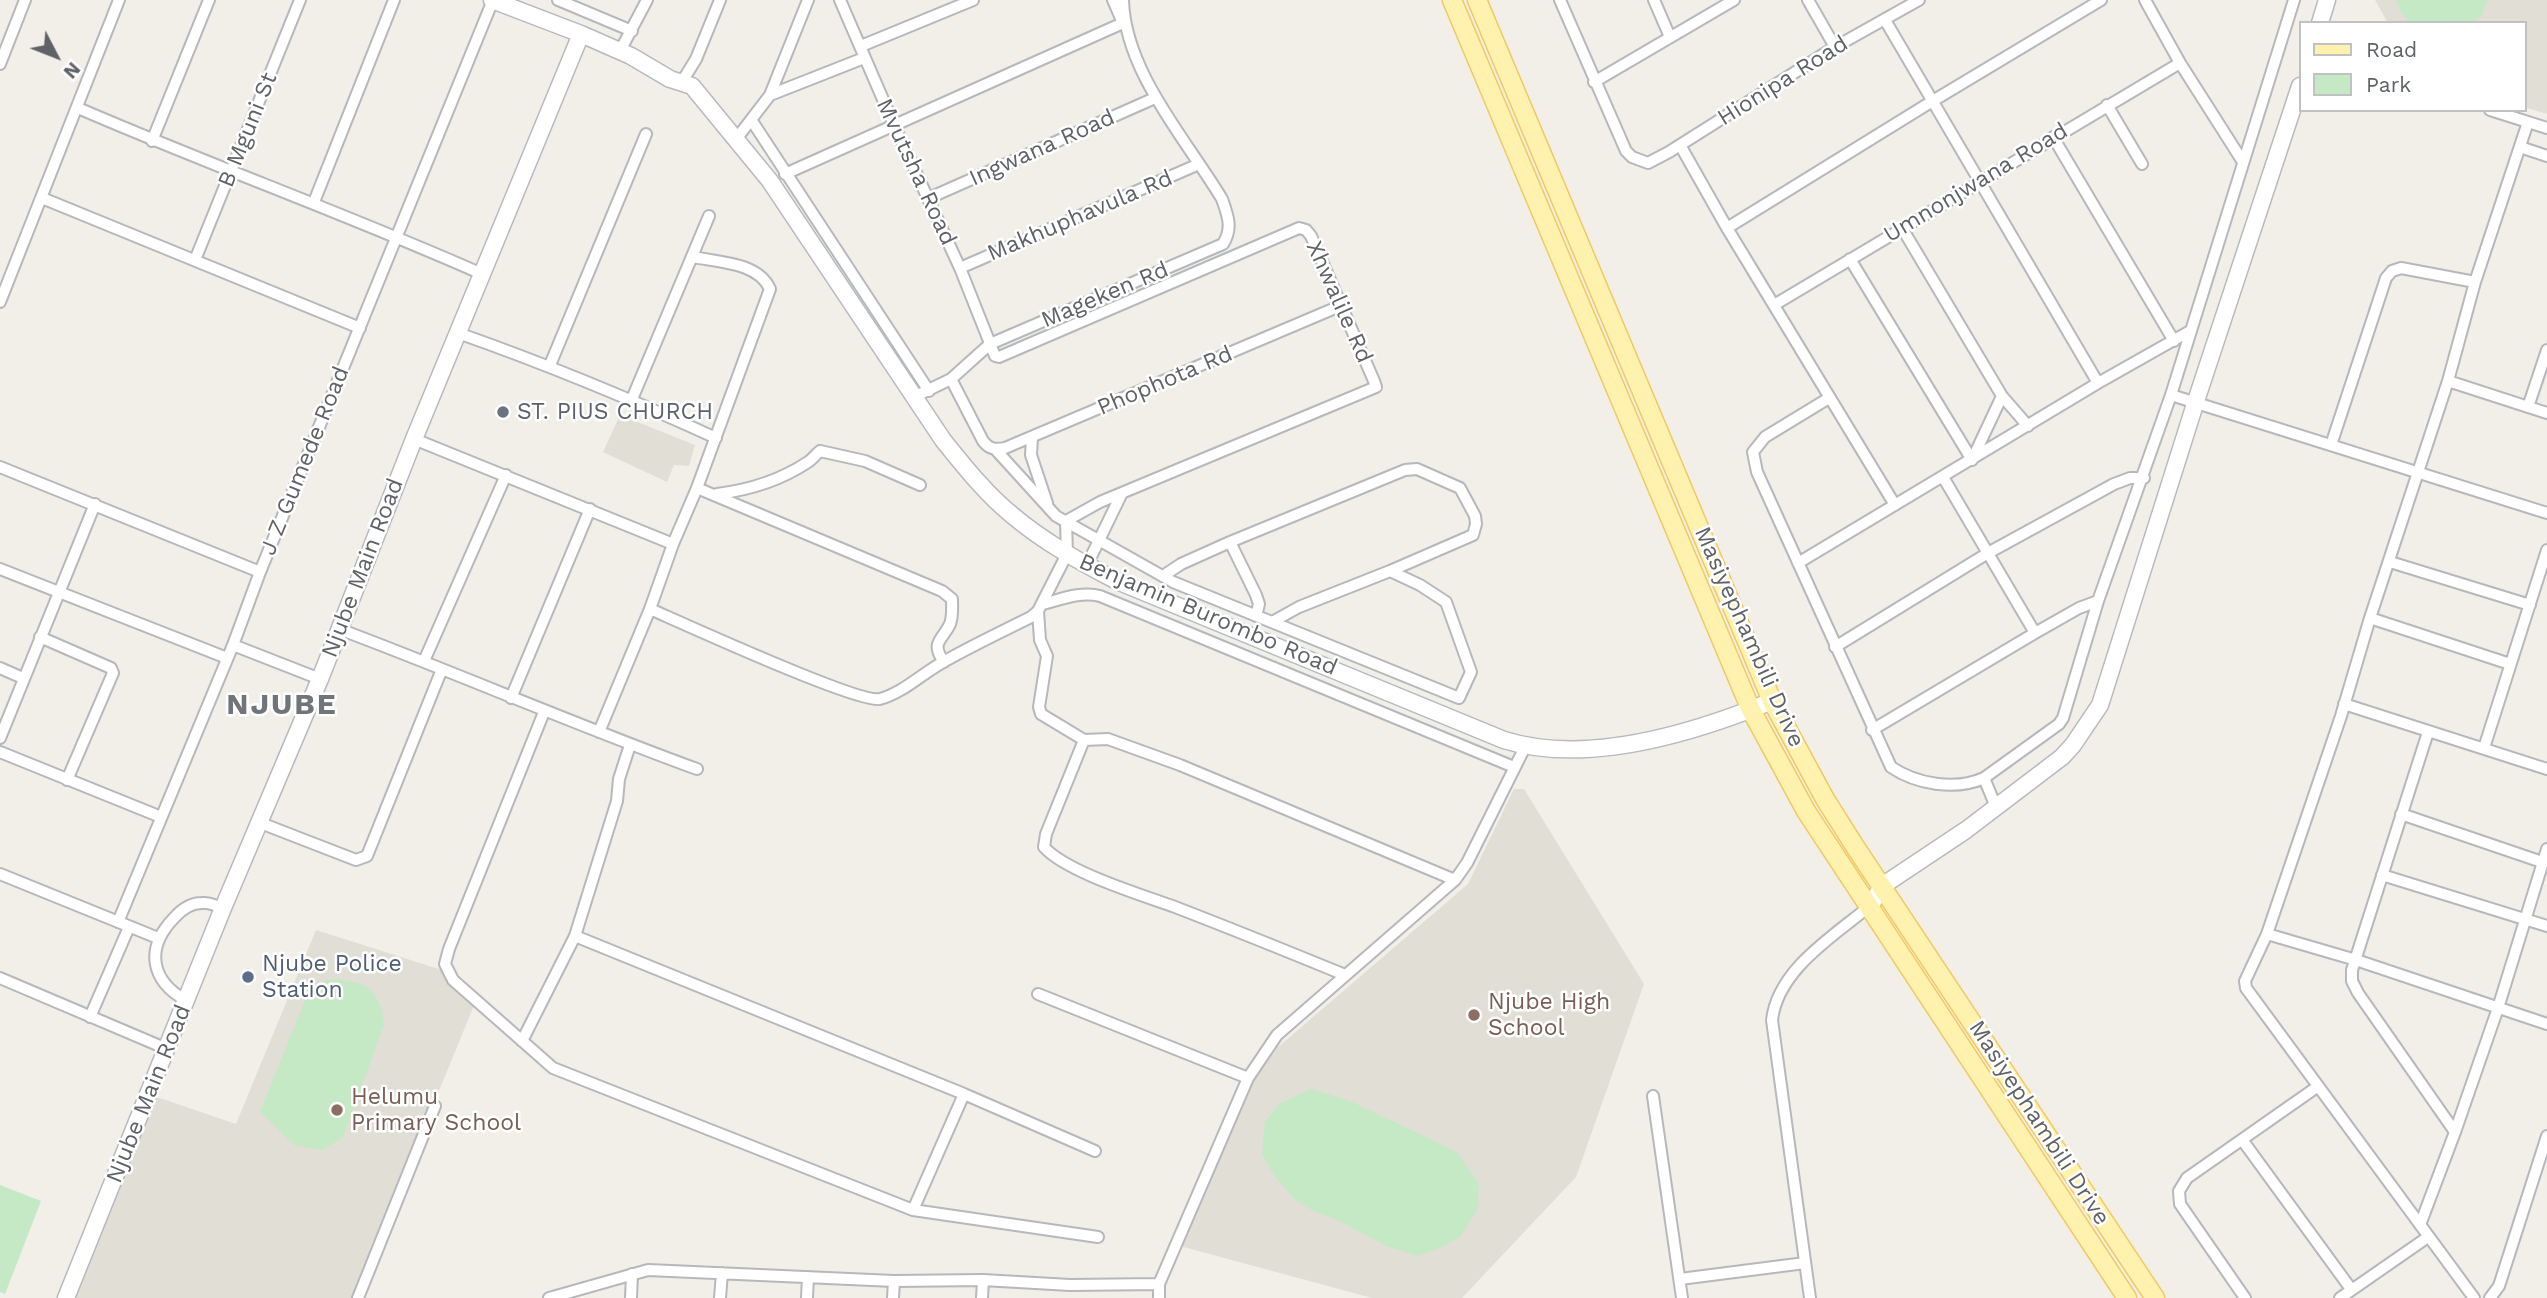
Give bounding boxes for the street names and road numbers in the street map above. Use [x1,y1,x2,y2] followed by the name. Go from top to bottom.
[1713,30,1853,132] street label: Hionipa Road
[212,69,284,191] street label: B Mguni St
[870,94,962,250] street label: Mvutsha Road
[965,104,1119,192] street label: Ingwana Road
[1879,117,2073,249] street label: Umnonjwana Road
[983,164,1177,268] street label: Makhuphavula Rd
[1300,237,1378,367] street label: Xhwalile Rd
[1037,256,1173,334] street label: Mageken Rd
[1093,340,1237,422] street label: Phophota Rd
[255,363,355,559] street label: J Z Gumede Road
[316,475,410,661] street label: Njube Main Road
[1688,523,1810,751] street label: Masiyephambili Drive
[1075,548,1341,682] street label: Benjamin Burombo Road
[101,1001,197,1187] street label: Njube Main Road
[1963,1016,2115,1230] street label: Masiyephambili Drive

